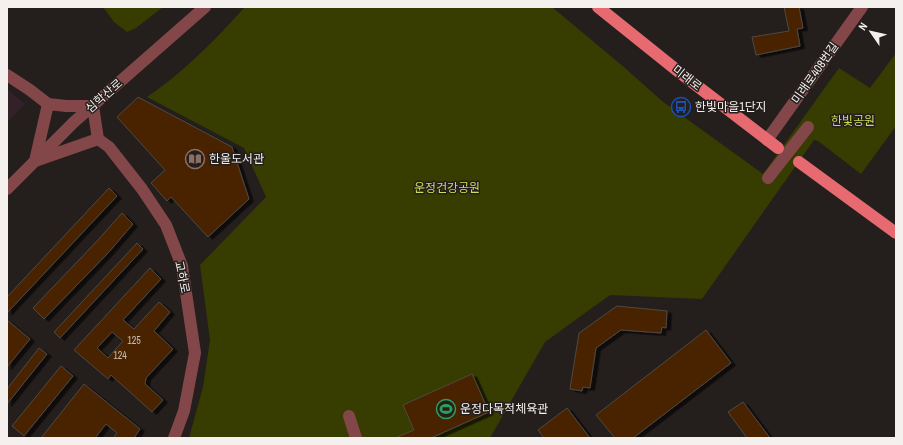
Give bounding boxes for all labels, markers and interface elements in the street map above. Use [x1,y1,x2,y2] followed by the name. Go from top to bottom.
[851,12,891,52] north arrow
[855,20,870,33] text: N
[788,39,842,107] street label: 미래로408번길
[669,61,705,95] street label: 미래로
[82,75,126,117] street label: 심학산로
[670,96,692,118] bus stop icon: 한빛마을1단지
[695,99,767,115] place label: 한빛마을1단지
[831,113,875,129] park label: 한빛공원
[184,148,206,170] library icon: 한울도서관
[209,151,264,167] place label: 한울도서관
[414,180,480,196] park label: 운정건강공원
[171,259,193,295] street label: 교하로
[127,334,141,347] house number: 125
[113,349,127,362] house number: 124
[435,398,457,420] sports icon: 운정다목적체육관
[460,401,548,417] place label: 운정다목적체육관

